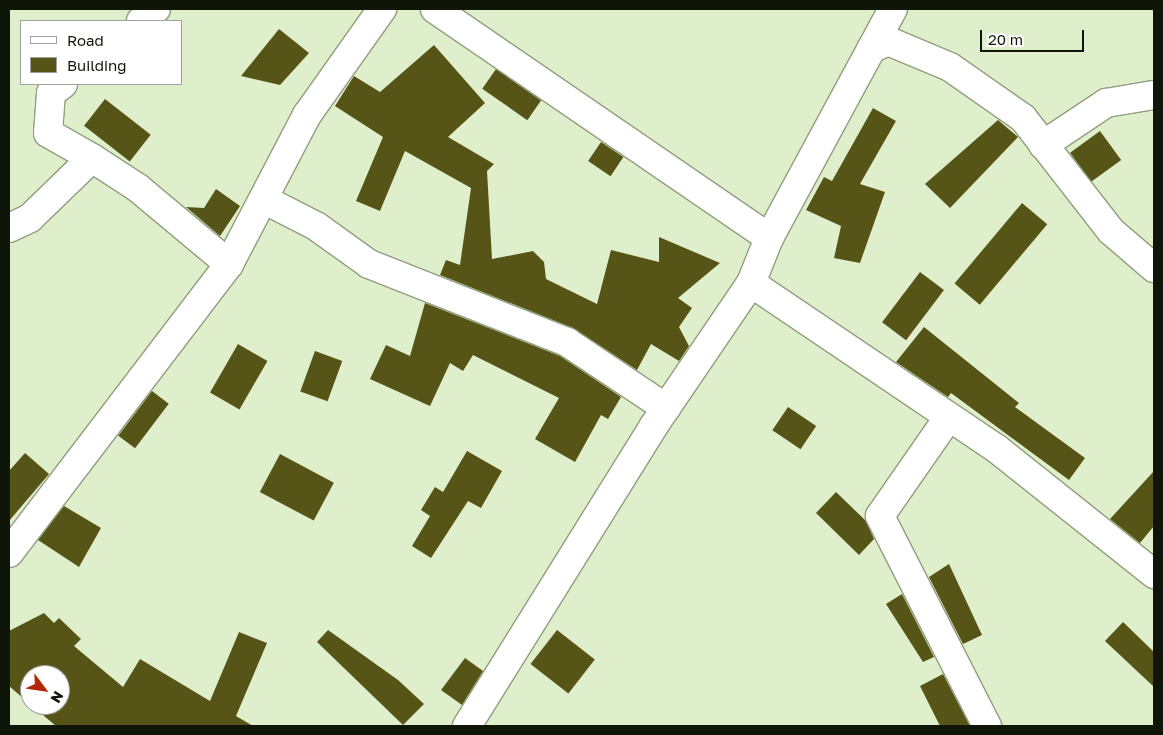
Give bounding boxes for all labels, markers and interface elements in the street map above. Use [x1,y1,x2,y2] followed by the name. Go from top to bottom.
[20,20,182,85] legend
[983,20,1087,52] scale bar
[988,30,1023,48] text: 20 m
[67,31,104,49] text: Road
[67,56,127,74] text: Building
[20,665,70,715] north arrow
[47,689,67,706] text: N

